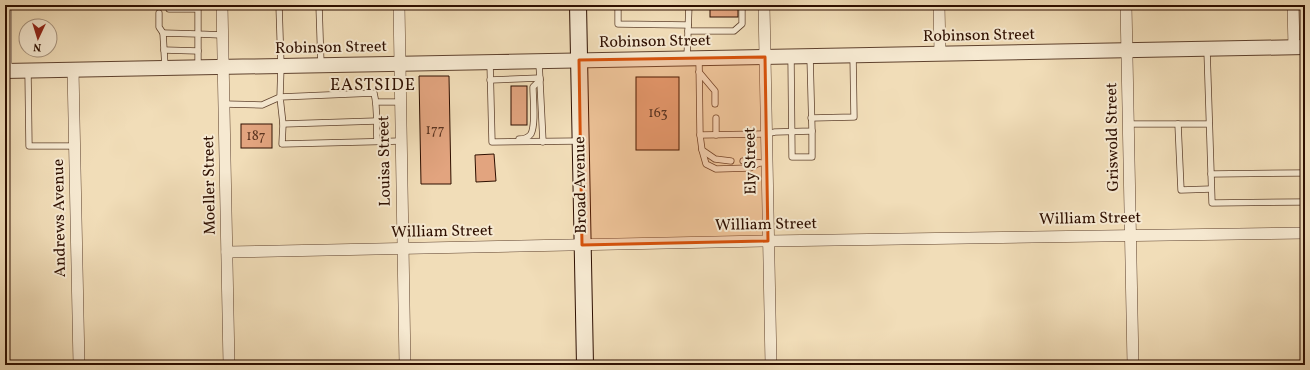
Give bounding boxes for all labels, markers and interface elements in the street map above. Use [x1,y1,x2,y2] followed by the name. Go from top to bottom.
[18,18,58,58] north arrow
[923,24,1036,48] street label: Robinson Street
[599,30,712,54] street label: Robinson Street
[275,36,388,60] street label: Robinson Street
[33,39,42,54] text: N
[330,74,416,97] district label: EASTSIDE
[1101,82,1125,192] street label: Griswold Street
[648,104,668,123] house number: 163
[373,115,397,207] street label: Louisa Street
[425,121,445,140] house number: 177
[246,127,266,146] house number: 187
[739,127,763,195] street label: Ely Street
[198,135,222,235] street label: Moeller Street
[569,136,593,234] street label: Broad Avenue
[48,158,72,278] street label: Andrews Avenue
[1039,207,1142,231] street label: William Street
[715,213,818,237] street label: William Street
[391,220,494,244] street label: William Street

